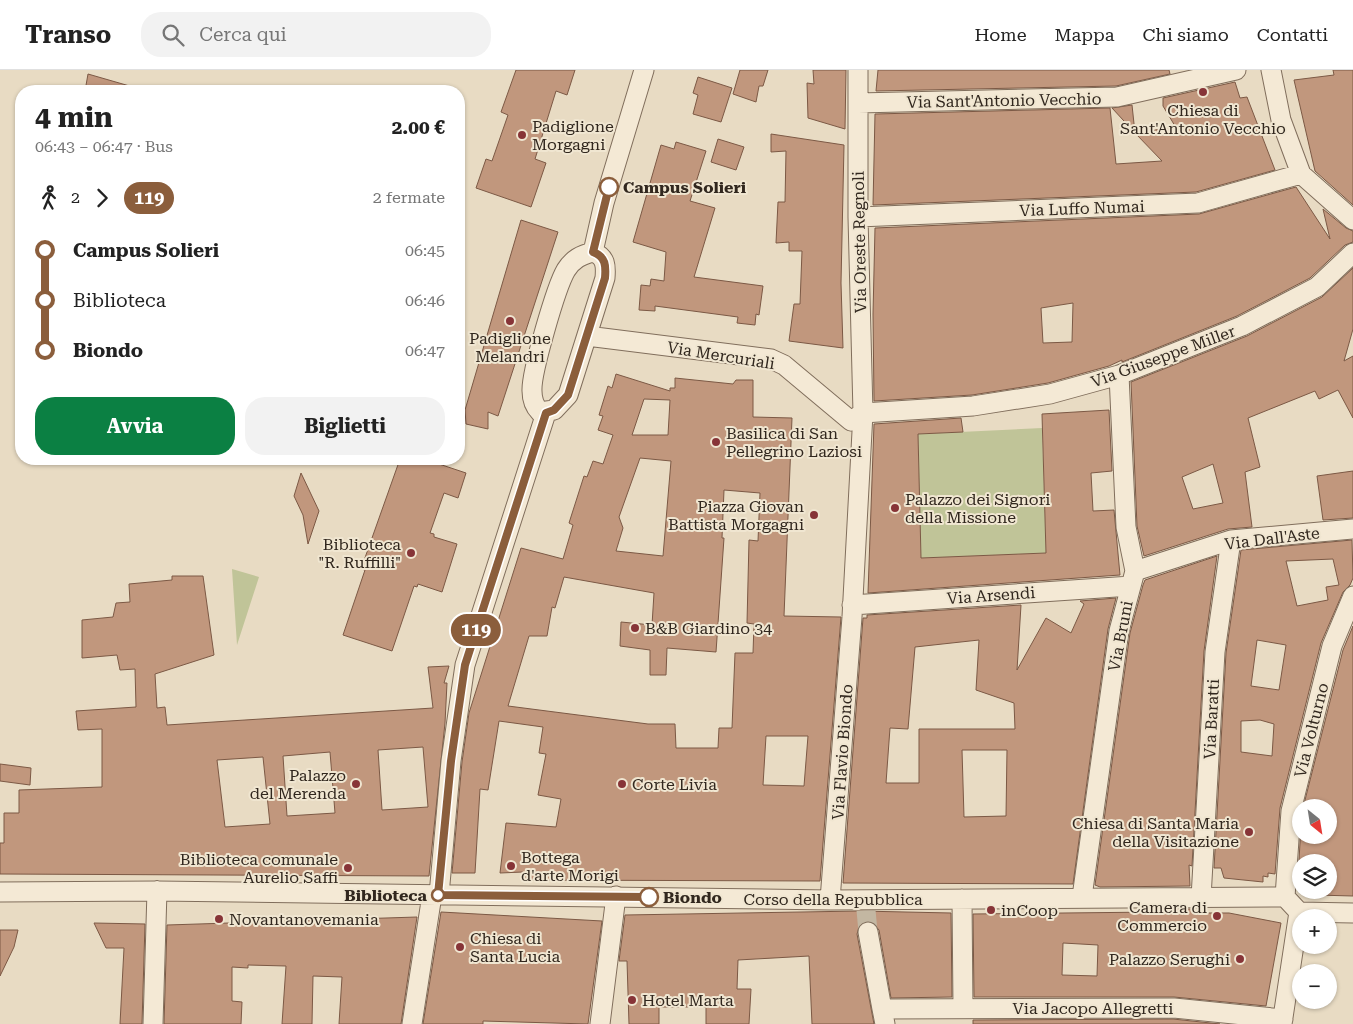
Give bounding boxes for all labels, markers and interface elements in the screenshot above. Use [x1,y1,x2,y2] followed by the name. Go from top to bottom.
[141,12,491,57] search box
[25,21,111,49] text: Transo
[159,21,187,49] icon: search
[199,23,287,46] text: Cerca qui
[974,24,1027,45] text: Home
[1055,24,1114,45] text: Mappa
[1142,24,1229,45] text: Chi siamo
[1257,24,1328,45] text: Contatti
[1197,86,1209,98] marker: Chiesa di Sant'Antonio Vecchio
[906,89,1102,112] street label: Via Sant'Antonio Vecchio
[35,101,113,134] text: 4 min
[1120,101,1286,138] place label: Chiesa di Sant'Antonio Vecchio
[392,116,445,139] text: 2.00 €
[532,117,614,154] place label: Padiglione Morgagni
[516,129,528,141] marker: Padiglione Morgagni
[35,137,173,156] text: 06:43 – 06:47 · Bus
[849,171,870,313] street label: Via Oreste Regnoli
[599,177,619,197] marker: Campus Solieri
[623,178,747,197] place label: Campus Solieri
[35,184,63,212] icon: walk
[88,184,116,212] icon: forward
[134,187,164,208] text: 119
[71,188,80,207] text: 2
[373,188,445,207] text: 2 fermate
[1019,197,1145,220] street label: Via Luffo Numai
[73,239,219,262] text: Campus Solieri
[405,241,445,260] text: 06:45
[73,289,166,312] text: Biblioteca
[405,291,445,310] text: 06:46
[504,315,516,327] marker: Padiglione Melandri
[1088,321,1238,391] street label: Via Giuseppe Miller
[469,329,551,366] place label: Padiglione Melandri
[666,338,776,373] street label: Via Mercuriali
[73,339,143,362] text: Biondo
[405,341,445,360] text: 06:47
[35,397,235,455] button: Avvia
[245,397,445,455] button: Biglietti
[726,424,862,461] place label: Basilica di San Pellegrino Laziosi
[710,436,722,448] marker: Basilica di San Pellegrino Laziosi
[905,490,1050,527] place label: Palazzo dei Signori della Missione
[668,497,804,534] place label: Piazza Giovan Battista Morgagni
[889,502,901,514] marker: Palazzo dei Signori della Missione
[808,509,820,521] marker: Piazza Giovan Battista Morgagni
[1223,523,1321,554] street label: Via Dall'Aste
[318,535,401,572] place label: Biblioteca "R. Ruffilli"
[405,547,417,559] marker: Biblioteca "R. Ruffilli"
[946,583,1036,608] street label: Via Arsendi
[1104,599,1137,673] street label: Via Bruni
[447,614,505,646] line badge: 119
[461,619,491,640] text: 119
[645,619,772,638] place label: B&B Giardino 34
[629,622,641,634] marker: B&B Giardino 34
[1200,678,1223,760] street label: Via Baratti
[1291,681,1332,779] street label: Via Volturno
[828,683,857,821] street label: Via Flavio Biondo
[250,766,346,803] place label: Palazzo del Merenda
[632,775,717,794] place label: Corte Livia
[350,778,362,790] marker: Palazzo del Merenda
[616,778,628,790] marker: Corte Livia
[1292,799,1338,844] north arrow
[1292,799,1337,1009] map controls
[1072,814,1239,851] place label: Chiesa di Santa Maria della Visitazione
[1243,826,1255,838] marker: Chiesa di Santa Maria della Visitazione
[521,848,619,885] place label: Bottega d'arte Morigi
[180,850,338,887] place label: Biblioteca comunale Aurelio Saffi
[1292,854,1337,899] button: layers
[505,860,517,872] marker: Bottega d'arte Morigi
[342,862,354,874] marker: Biblioteca comunale Aurelio Saffi
[344,886,428,905] place label: Biblioteca
[639,887,659,907] marker: Biondo
[431,888,445,902] marker: Biblioteca
[663,888,722,907] place label: Biondo
[743,890,923,909] street label: Corso della Repubblica
[1117,898,1207,935] place label: Camera di Commercio
[1001,901,1058,920] place label: inCoop
[985,904,997,916] marker: inCoop
[1292,909,1337,954] button: +
[229,910,379,929] place label: Novantanovemania
[1211,910,1223,922] marker: Camera di Commercio
[213,913,225,925] marker: Novantanovemania
[470,929,561,966] place label: Chiesa di Santa Lucia
[454,941,466,953] marker: Chiesa di Santa Lucia
[1109,950,1230,969] place label: Palazzo Serughi
[1234,953,1246,965] marker: Palazzo Serughi
[1292,964,1337,1009] button: −
[642,991,734,1010] place label: Hotel Marta
[626,994,638,1006] marker: Hotel Marta
[1013,999,1173,1018] street label: Via Jacopo Allegretti

